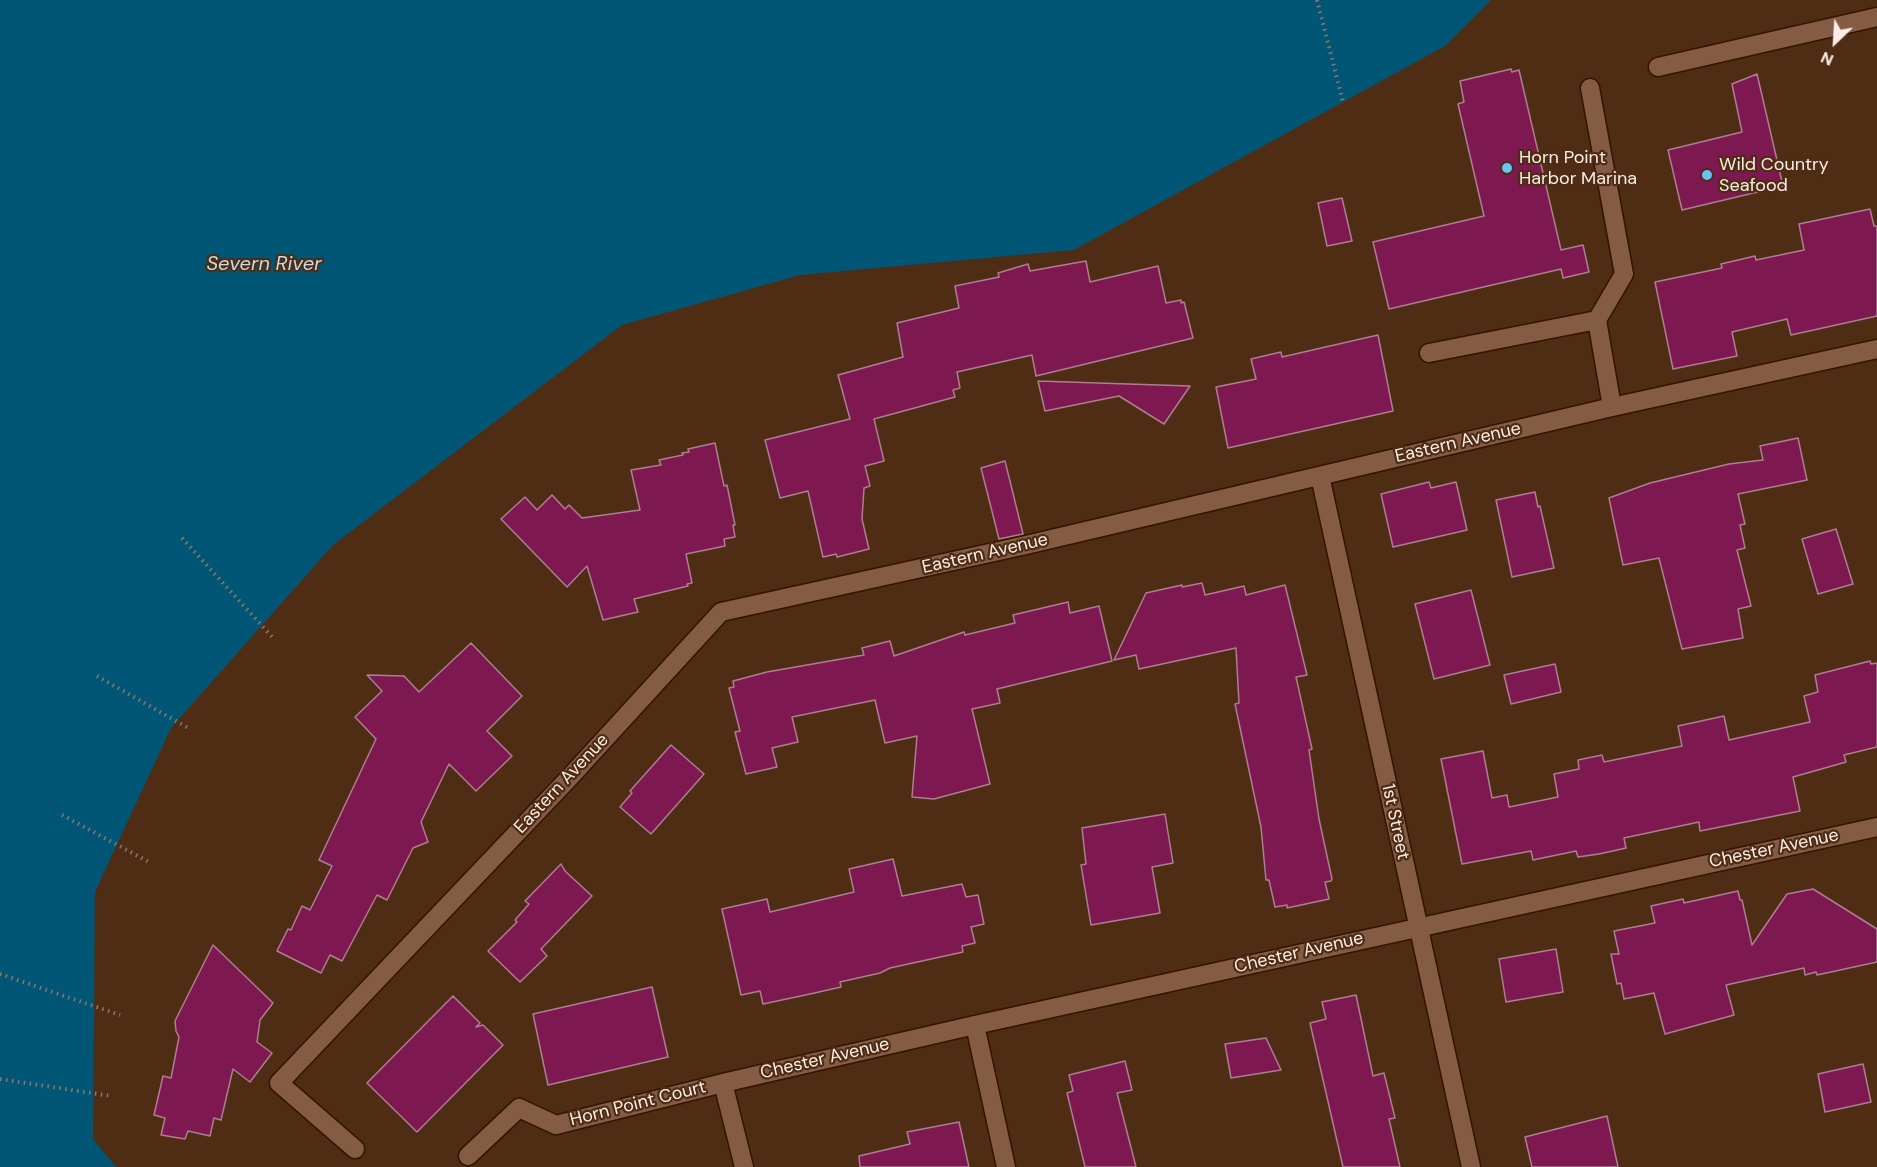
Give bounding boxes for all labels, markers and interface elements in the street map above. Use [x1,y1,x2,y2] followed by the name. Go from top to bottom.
[1805,12,1865,72] north arrow
[1817,47,1837,71] text: N
[1519,147,1637,190] place label: Horn Point Harbor Marina
[1719,154,1829,196] place label: Wild Country Seafood
[1500,161,1514,175] marker: Horn Point Harbor Marina
[1700,168,1714,182] marker: Wild Country Seafood
[206,253,322,277] water label: Severn River
[1393,418,1523,468] street label: Eastern Avenue
[920,529,1050,579] street label: Eastern Avenue
[510,730,614,838] street label: Eastern Avenue
[1376,782,1414,862] street label: 1st Street
[1707,825,1841,873] street label: Chester Avenue
[1232,928,1366,978] street label: Chester Avenue
[758,1034,892,1084] street label: Chester Avenue
[568,1077,708,1131] street label: Horn Point Court

